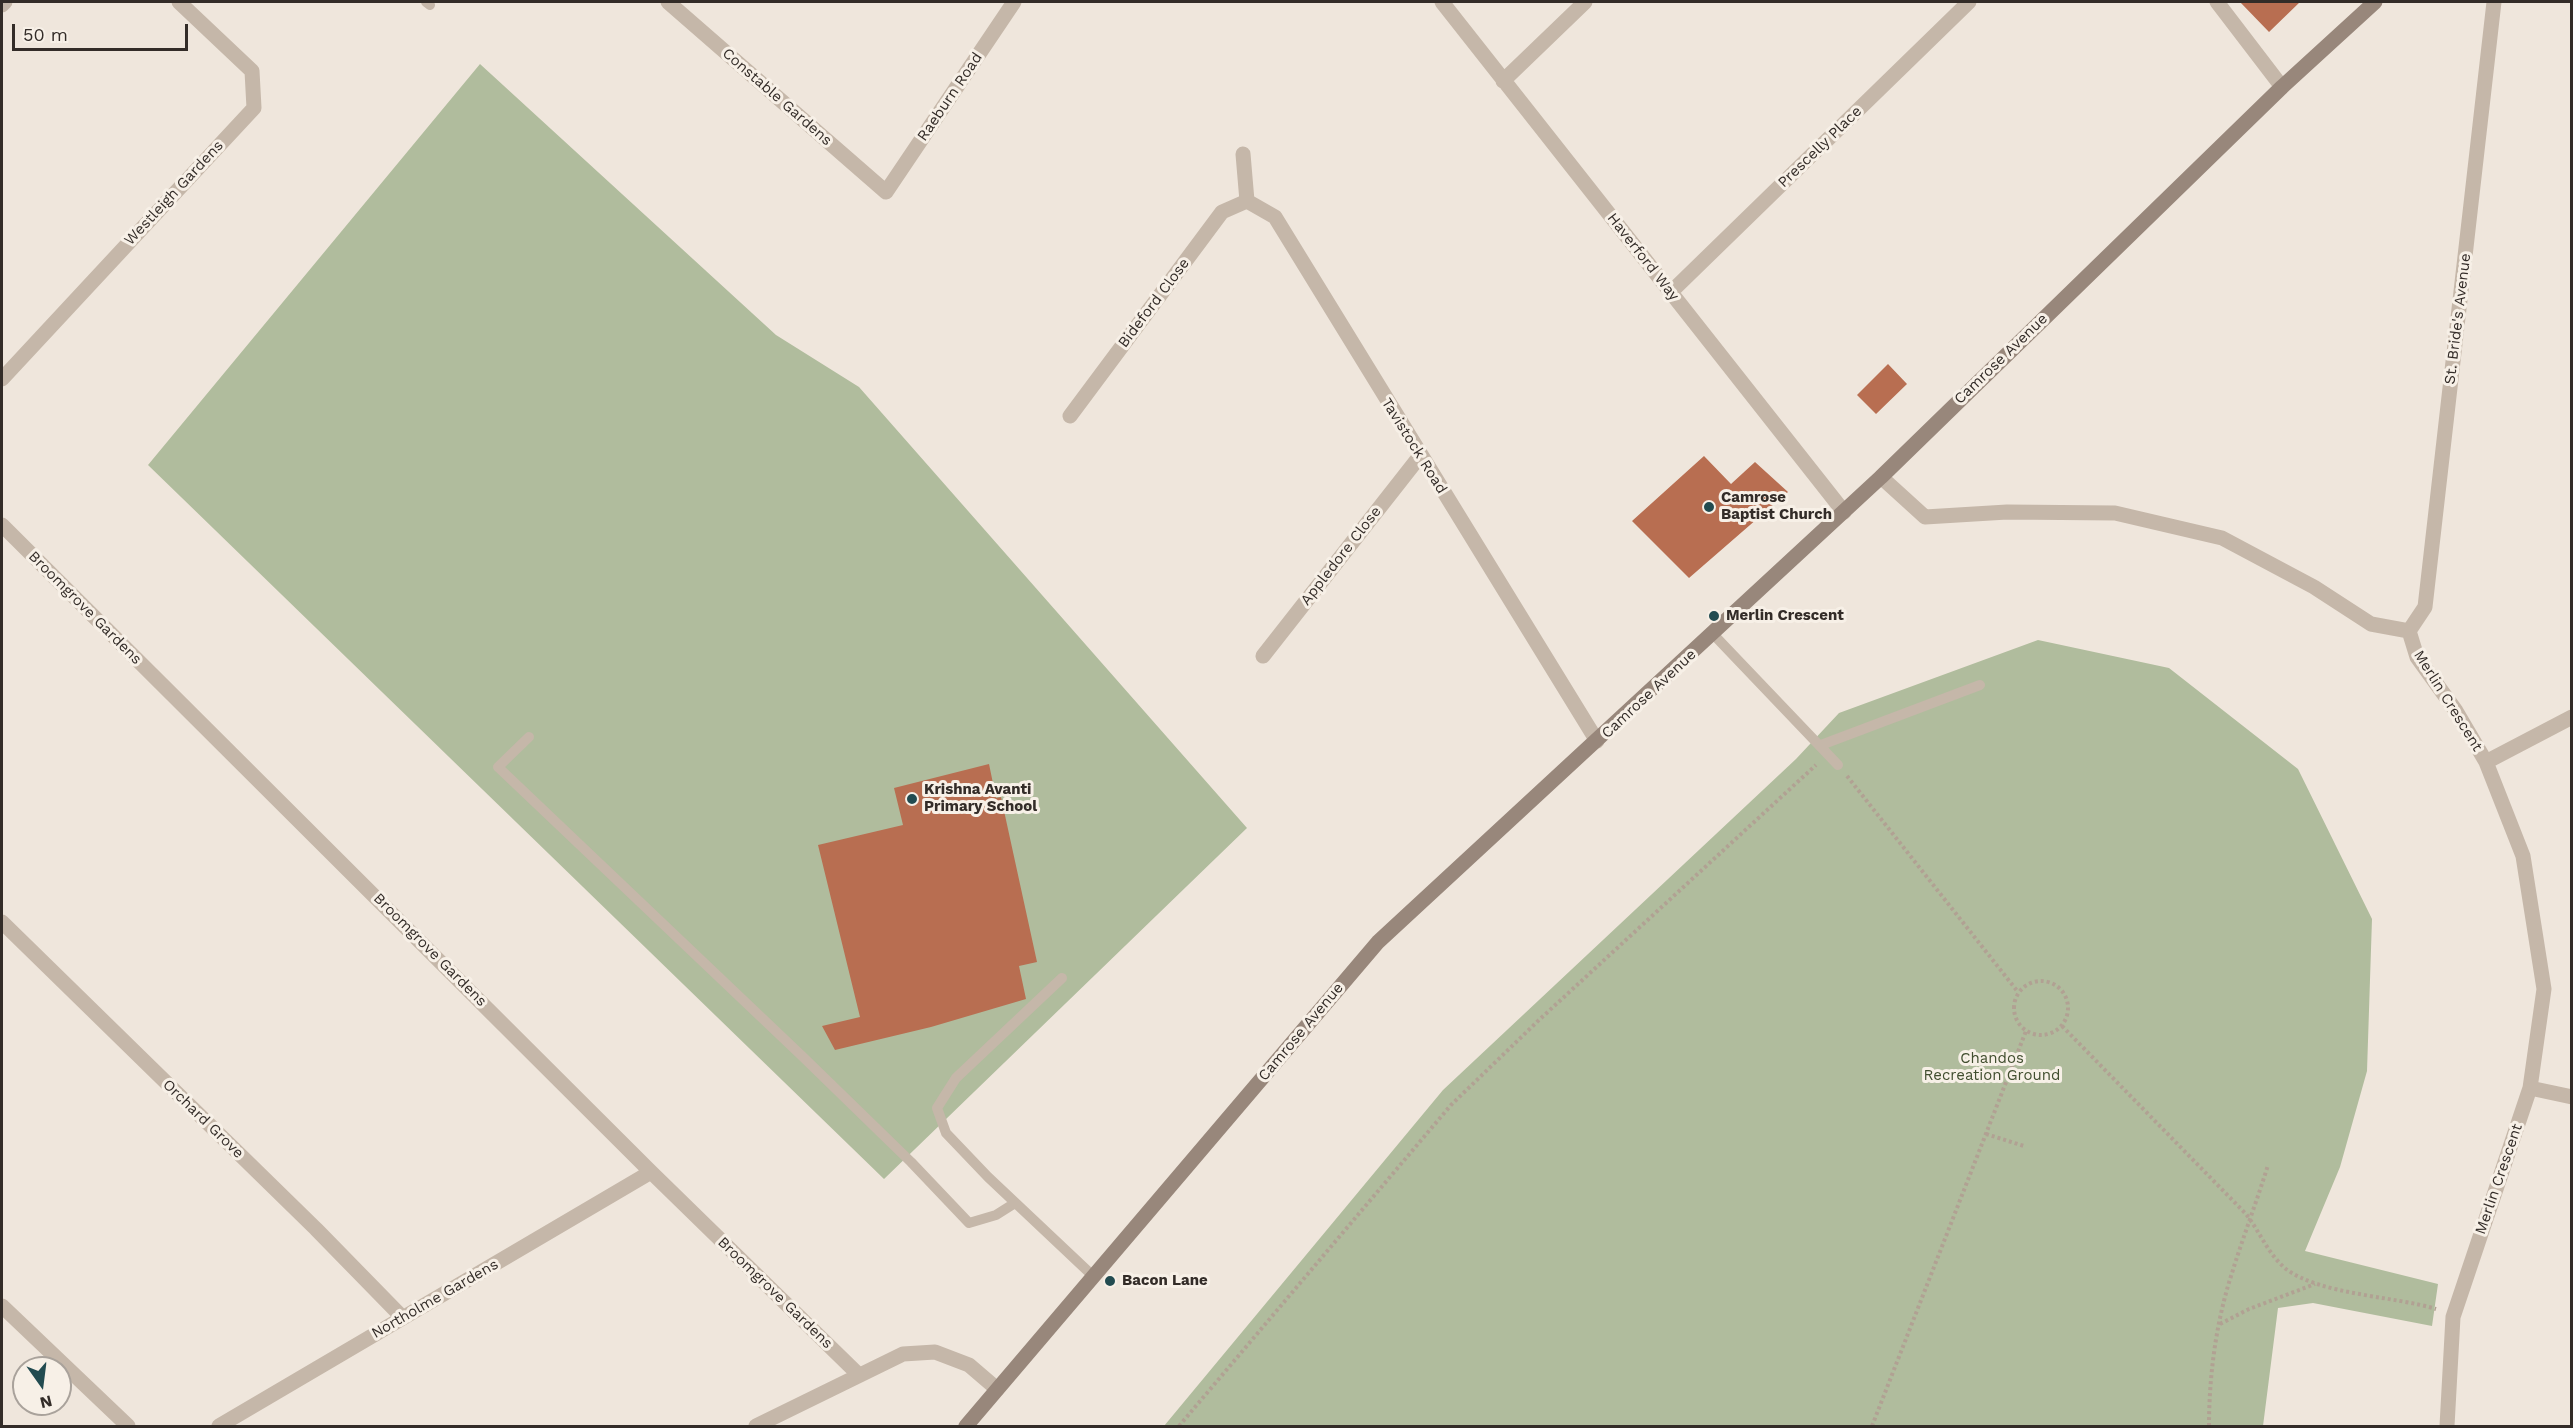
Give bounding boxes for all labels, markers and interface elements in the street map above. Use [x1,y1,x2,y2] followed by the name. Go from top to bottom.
[15,12,190,50] scale bar
[23,24,68,45] text: 50 m
[718,44,836,150] street label: Constable Gardens
[914,49,986,145] street label: Raeburn Road
[1774,102,1866,192] street label: Prescelly Place
[121,137,227,249] street label: Westleigh Gardens
[1603,210,1683,304] street label: Haverford Way
[2441,252,2475,386] street label: St. Bride's Avenue
[1115,255,1193,351] street label: Bideford Close
[1951,310,2051,408] street label: Camrose Avenue
[1377,395,1451,497] street label: Tavistock Road
[1721,489,1832,524] place label: Camrose Baptist Church
[1702,500,1716,514] marker: Camrose Baptist Church
[1297,503,1385,609] street label: Appledore Close
[25,548,145,668] street label: Broomgrove Gardens
[1726,607,1844,625] place label: Merlin Crescent
[1707,609,1721,623] marker: Merlin Crescent
[1598,646,1700,742] street label: Camrose Avenue
[2410,647,2486,755] street label: Merlin Crescent
[924,781,1037,816] place label: Krishna Avanti Primary School
[905,792,919,806] marker: Krishna Avanti Primary School
[370,890,490,1010] street label: Broomgrove Gardens
[1255,979,1347,1085] street label: Camrose Avenue
[1924,1050,2060,1085] park label: Chandos Recreation Ground
[159,1076,247,1162] street label: Orchard Grove
[2472,1121,2526,1237] street label: Merlin Crescent
[714,1233,836,1353] street label: Broomgrove Gardens
[368,1255,502,1343] street label: Northolme Gardens
[1122,1272,1208,1290] place label: Bacon Lane
[1103,1274,1117,1288] marker: Bacon Lane
[12,1356,72,1416] north arrow
[38,1391,54,1413] text: N

